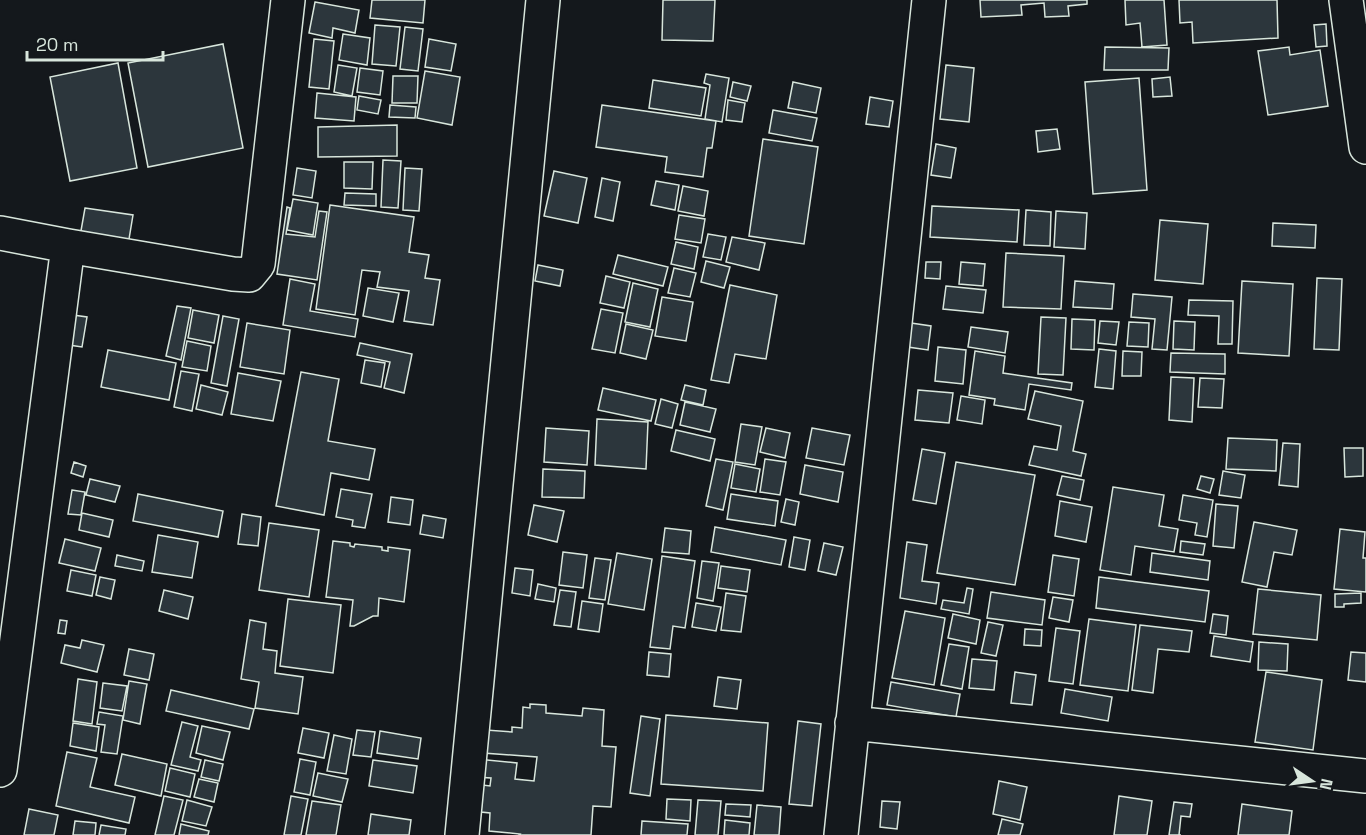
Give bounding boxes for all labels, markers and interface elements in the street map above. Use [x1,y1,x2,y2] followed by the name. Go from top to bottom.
[27,24,164,62] scale bar
[36,33,79,56] text: 20 m
[1282,751,1342,811] north arrow
[1315,777,1338,792] text: N

